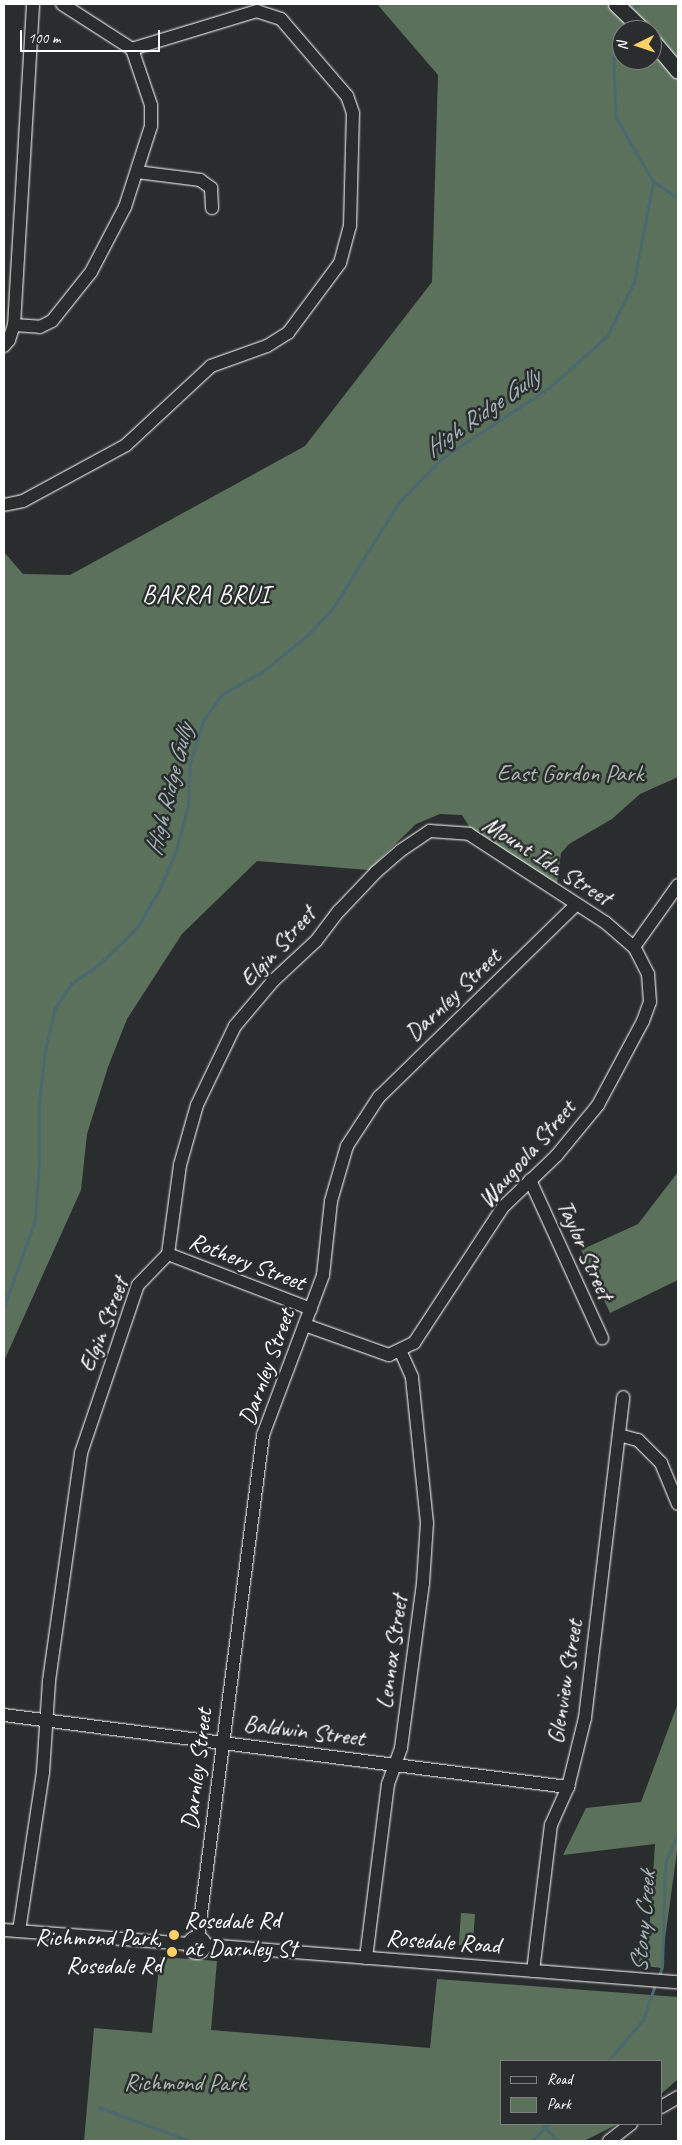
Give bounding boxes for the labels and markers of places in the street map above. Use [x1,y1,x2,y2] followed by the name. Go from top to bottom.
[184,1907,298,1963] place label: Rosedale Rd at Darnley St
[34,1924,162,1980] place label: Richmond Park, Rosedale Rd
[168,1929,180,1941] marker: Rosedale Rd at Darnley St
[166,1946,178,1958] marker: Richmond Park, Rosedale Rd

